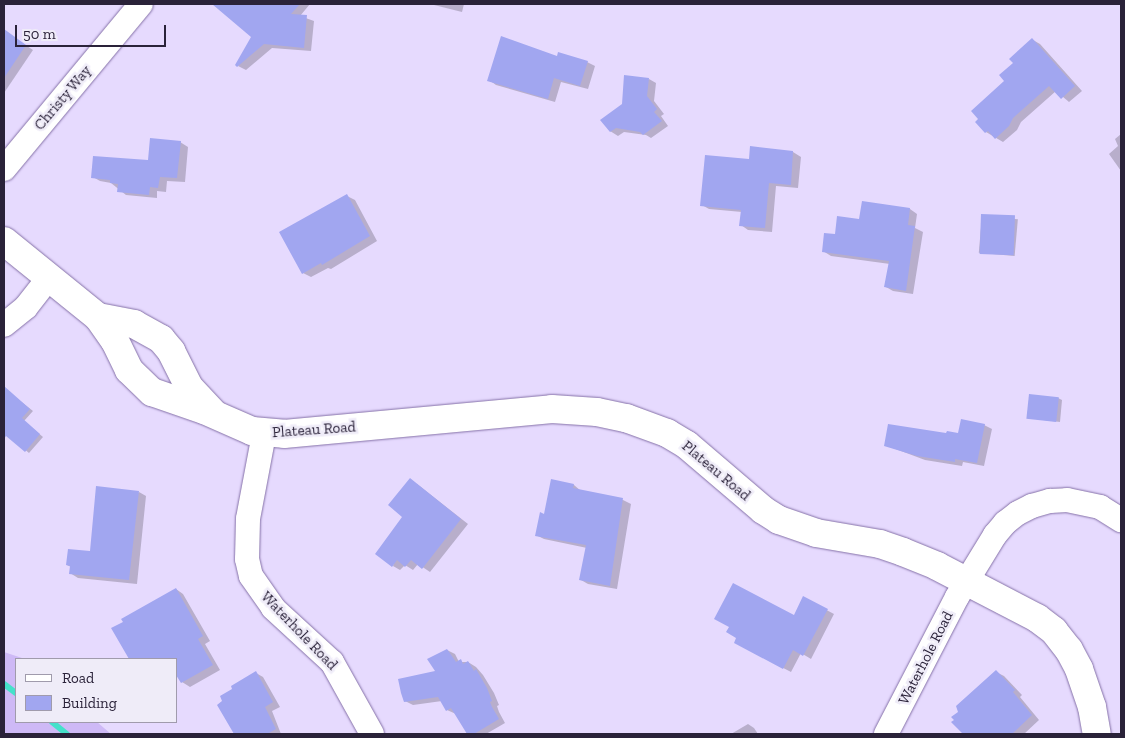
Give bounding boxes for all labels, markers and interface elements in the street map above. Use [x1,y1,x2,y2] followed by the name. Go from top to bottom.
[18,15,169,47] scale bar
[23,25,56,43] text: 50 m
[30,62,96,134] street label: Christy Way
[272,418,356,442] street label: Plateau Road
[678,437,754,505] street label: Plateau Road
[257,588,341,674] street label: Waterhole Road
[895,608,957,708] street label: Waterhole Road
[15,658,178,723] legend
[62,669,94,687] text: Road
[62,694,117,712] text: Building

